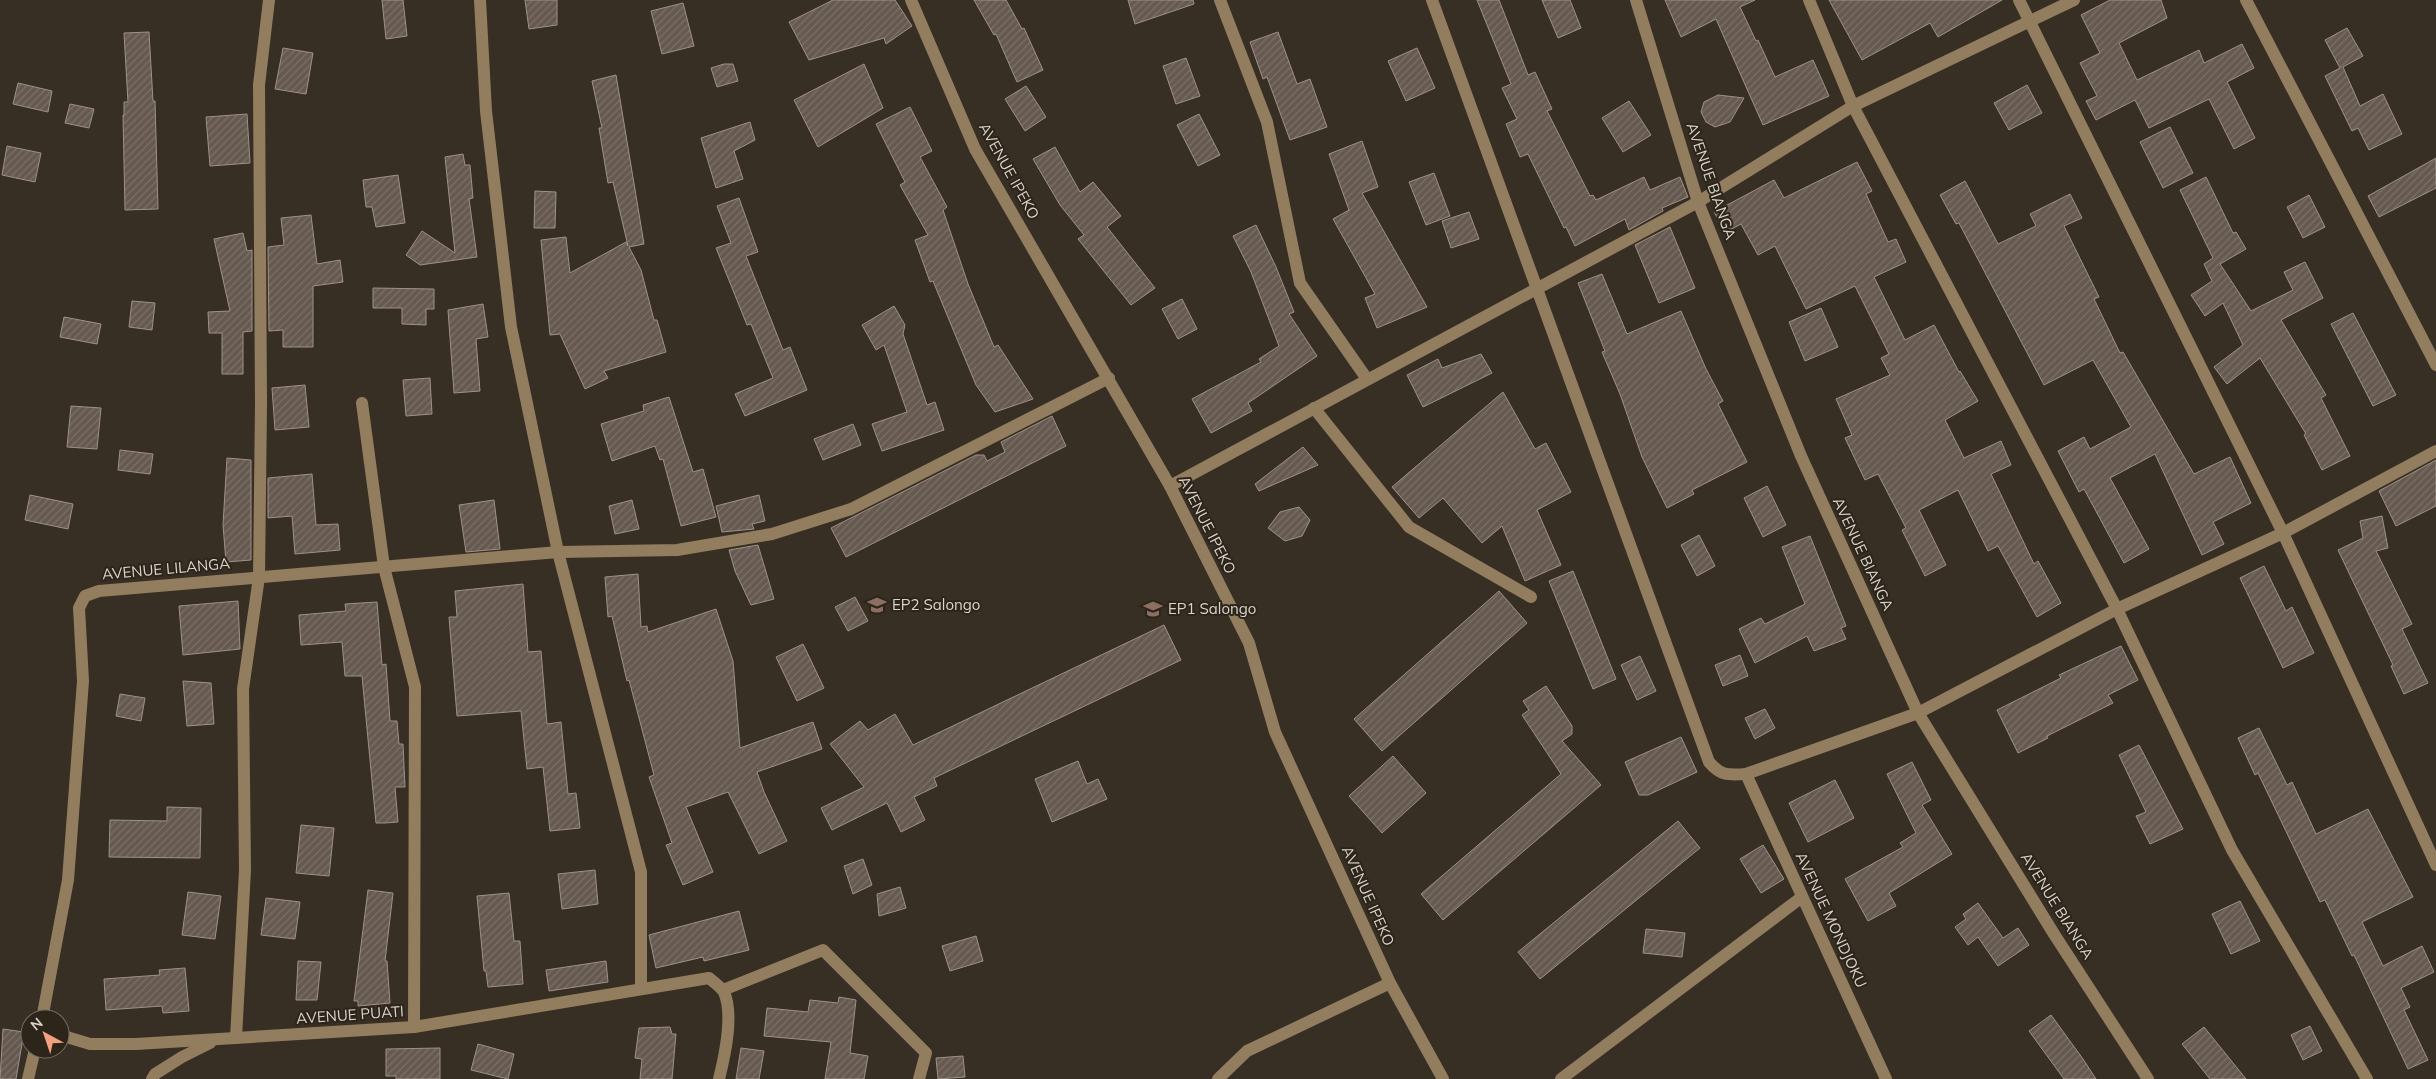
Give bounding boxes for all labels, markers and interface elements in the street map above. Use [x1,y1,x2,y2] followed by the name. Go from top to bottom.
[975,119,1044,222] street label: AVENUE IPEKO
[1683,120,1740,242] street label: AVENUE BIANGA
[1175,473,1240,577] street label: AVENUE IPEKO
[1829,494,1898,613] street label: AVENUE BIANGA
[101,553,231,584] street label: AVENUE LILANGA
[866,594,888,616] school or university icon: EP2 Salongo
[892,595,980,614] place label: EP2 Salongo
[1142,598,1164,620] school or university icon: EP1 Salongo
[1168,599,1256,618] place label: EP1 Salongo
[1338,843,1399,949] street label: AVENUE IPEKO
[1792,849,1871,991] street label: AVENUE MONDJOKU
[2017,849,2098,963] street label: AVENUE BIANGA
[296,1001,404,1028] street label: AVENUE PUATI
[20,1009,70,1059] north arrow
[27,1014,46,1034] text: N

